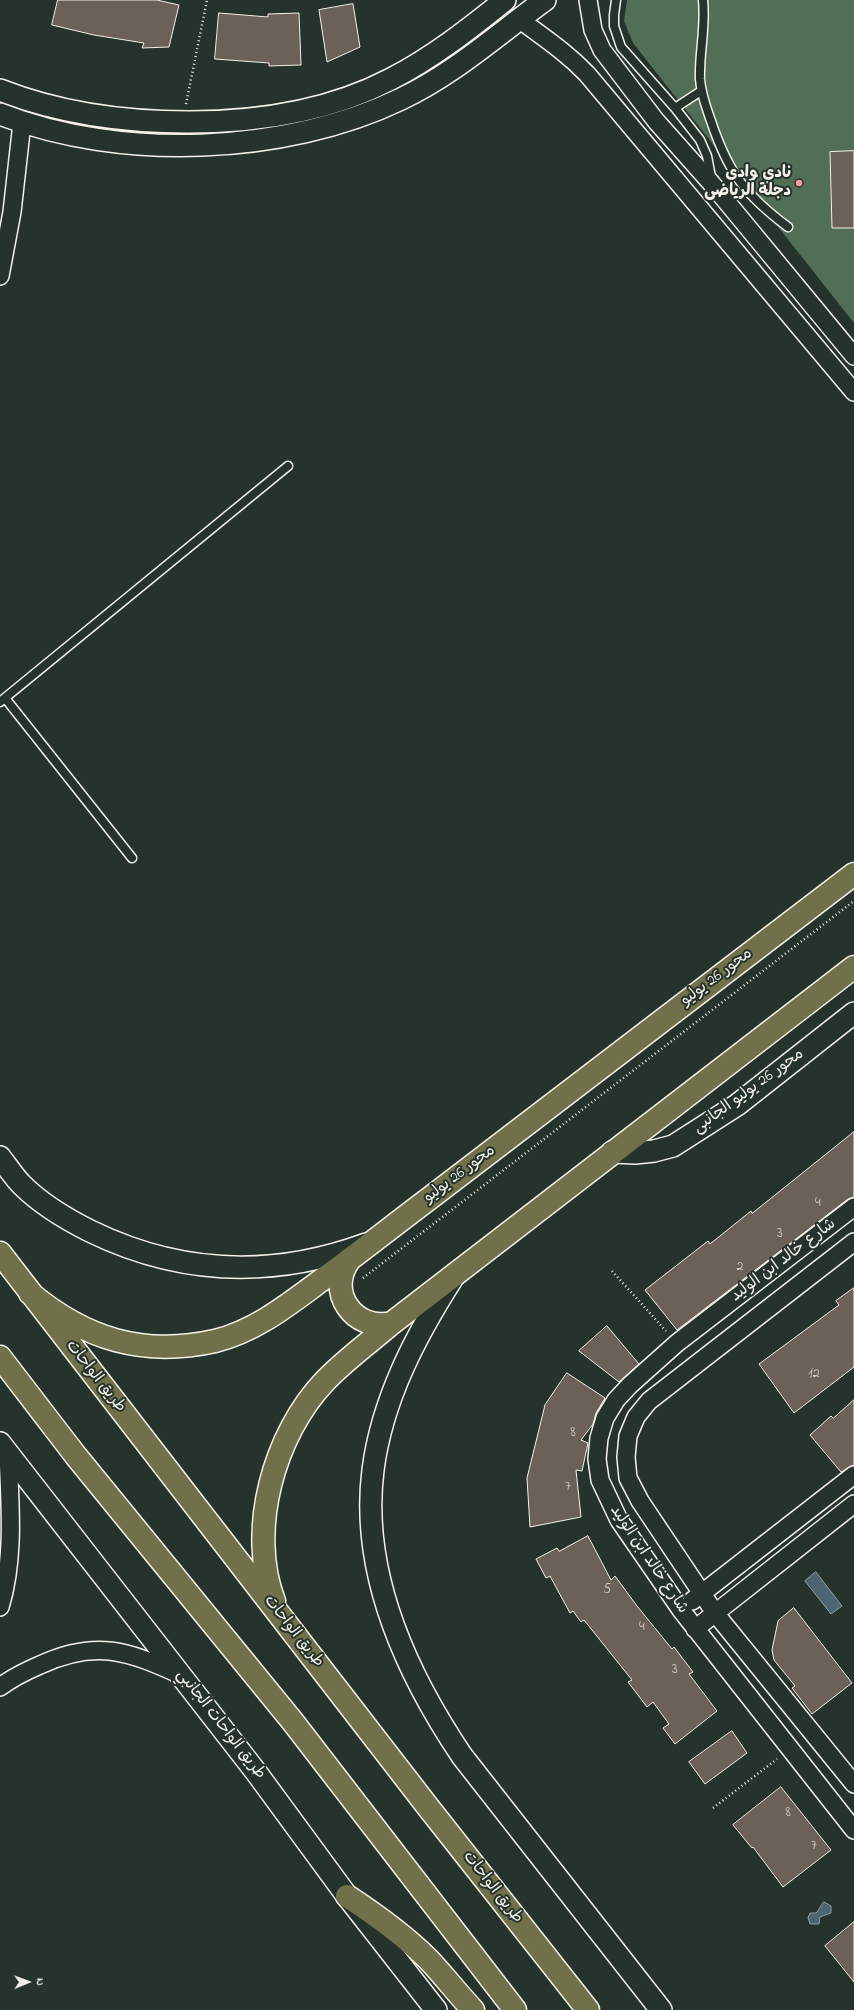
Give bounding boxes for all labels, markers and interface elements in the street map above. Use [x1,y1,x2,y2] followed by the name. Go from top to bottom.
[704,164,791,202] place label: نادي وادى دجلة الرياضى
[794,178,804,188] marker: نادي وادى دجلة الرياضى
[677,945,757,1011] street label: محور 26 يوليو
[690,1045,808,1139] street label: محور 26 يوليو الجانبى
[420,1142,500,1208] street label: محور 26 يوليو
[815,1196,821,1212] house number: 4
[728,1215,840,1307] street label: شارع خالد ابن الوليد
[777,1227,783,1243] house number: 3
[737,1260,743,1276] house number: 2
[61,1337,129,1417] street label: طريق الواحات
[808,1367,820,1383] house number: 12
[570,1426,576,1442] house number: 8
[565,1480,571,1496] house number: 7
[605,1502,691,1618] street label: شارع خالد ابن الوليد
[603,1583,611,1599] house number: 5
[259,1592,327,1672] street label: طريق الواحات
[639,1620,645,1636] house number: 4
[672,1663,678,1679] house number: 3
[171,1666,269,1784] street label: طريق الواحات الجانبي
[785,1806,791,1822] house number: 8
[811,1839,817,1855] house number: 7
[458,1848,526,1928] street label: طريق الواحات
[8,1962,48,2002] north arrow
[32,1978,48,1986] text: N

